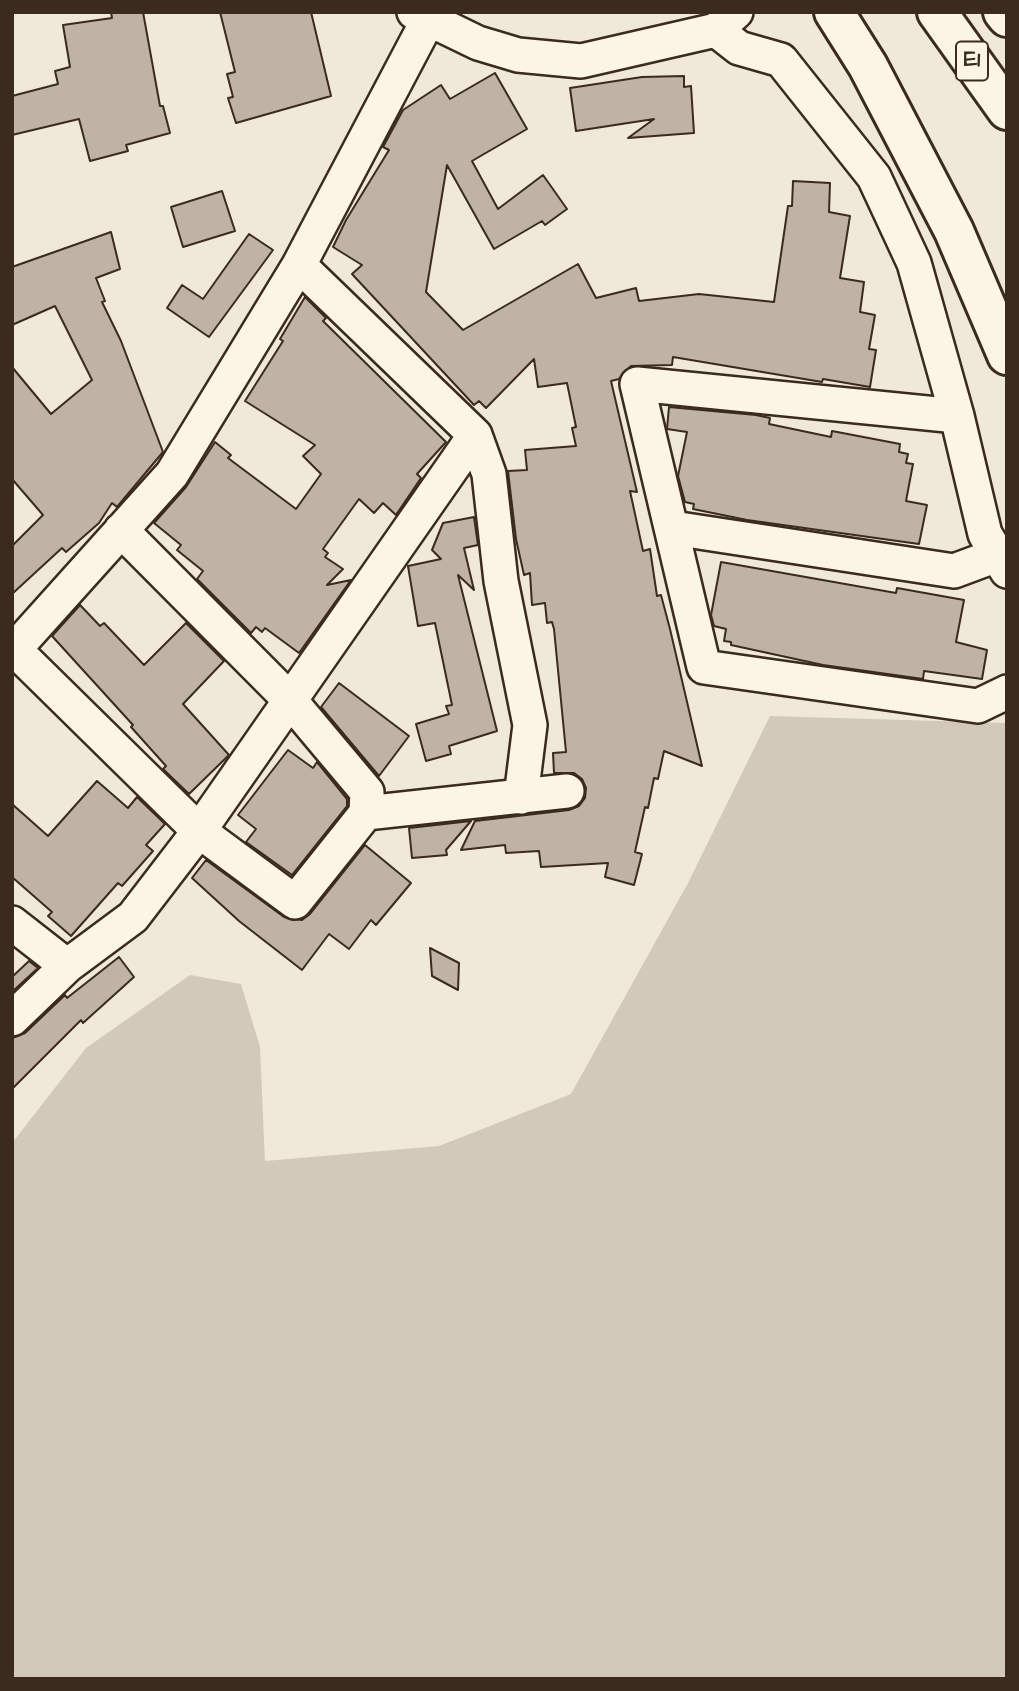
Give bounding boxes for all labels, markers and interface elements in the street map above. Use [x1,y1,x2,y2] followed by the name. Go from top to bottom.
[956,41,988,80] road number: E1

